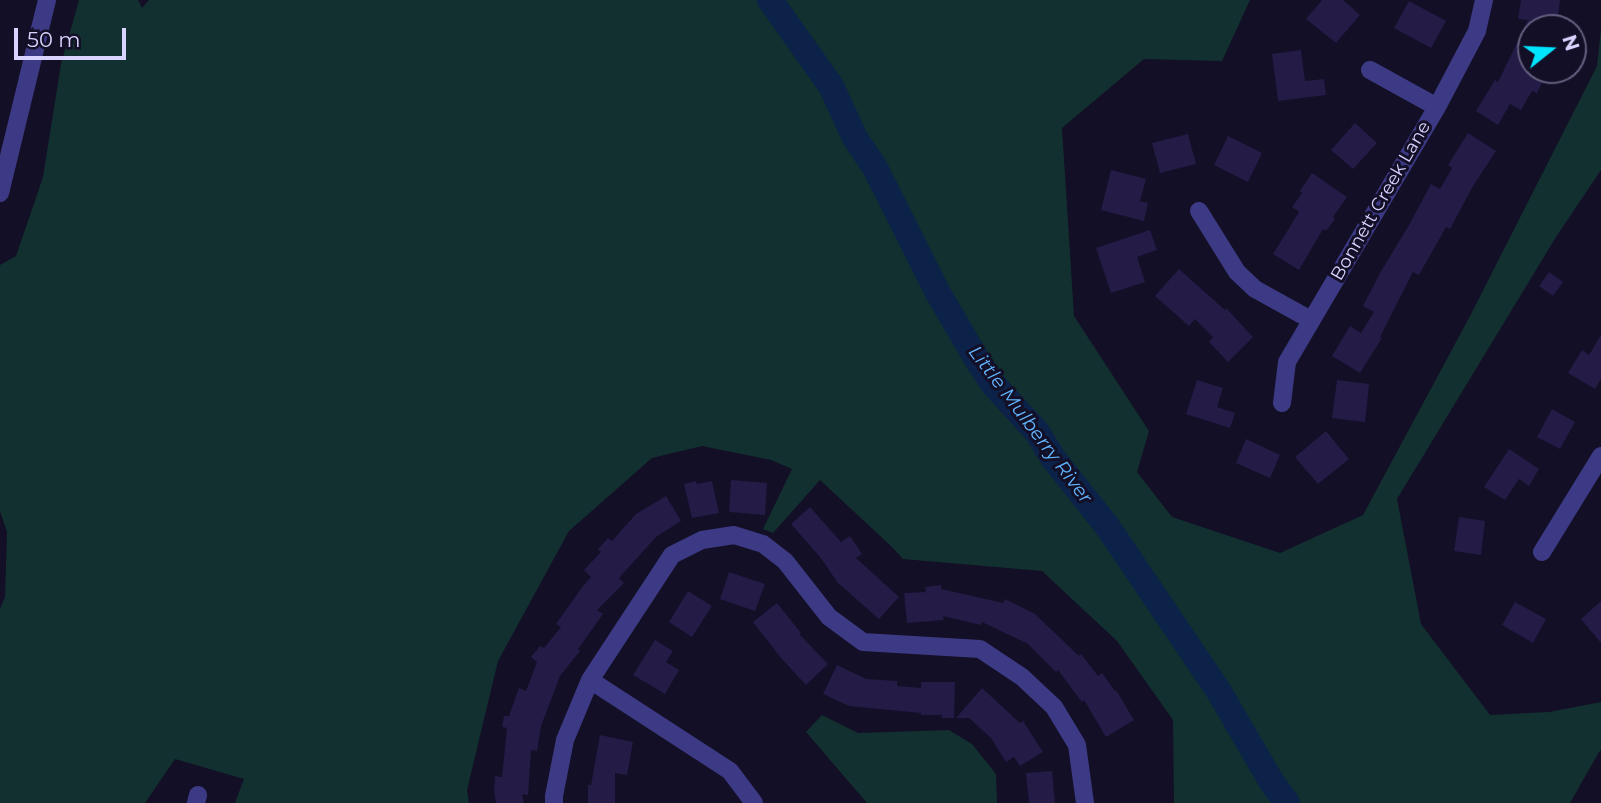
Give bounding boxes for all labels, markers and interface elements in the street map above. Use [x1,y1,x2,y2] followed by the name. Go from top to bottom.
[18,14,130,58] scale bar
[1517,14,1587,84] north arrow
[27,27,81,52] text: 50 m
[1557,32,1584,54] text: N
[1327,117,1435,285] street label: Bonnett Creek Lane
[963,342,1097,508] water label: Little Mulberry River

